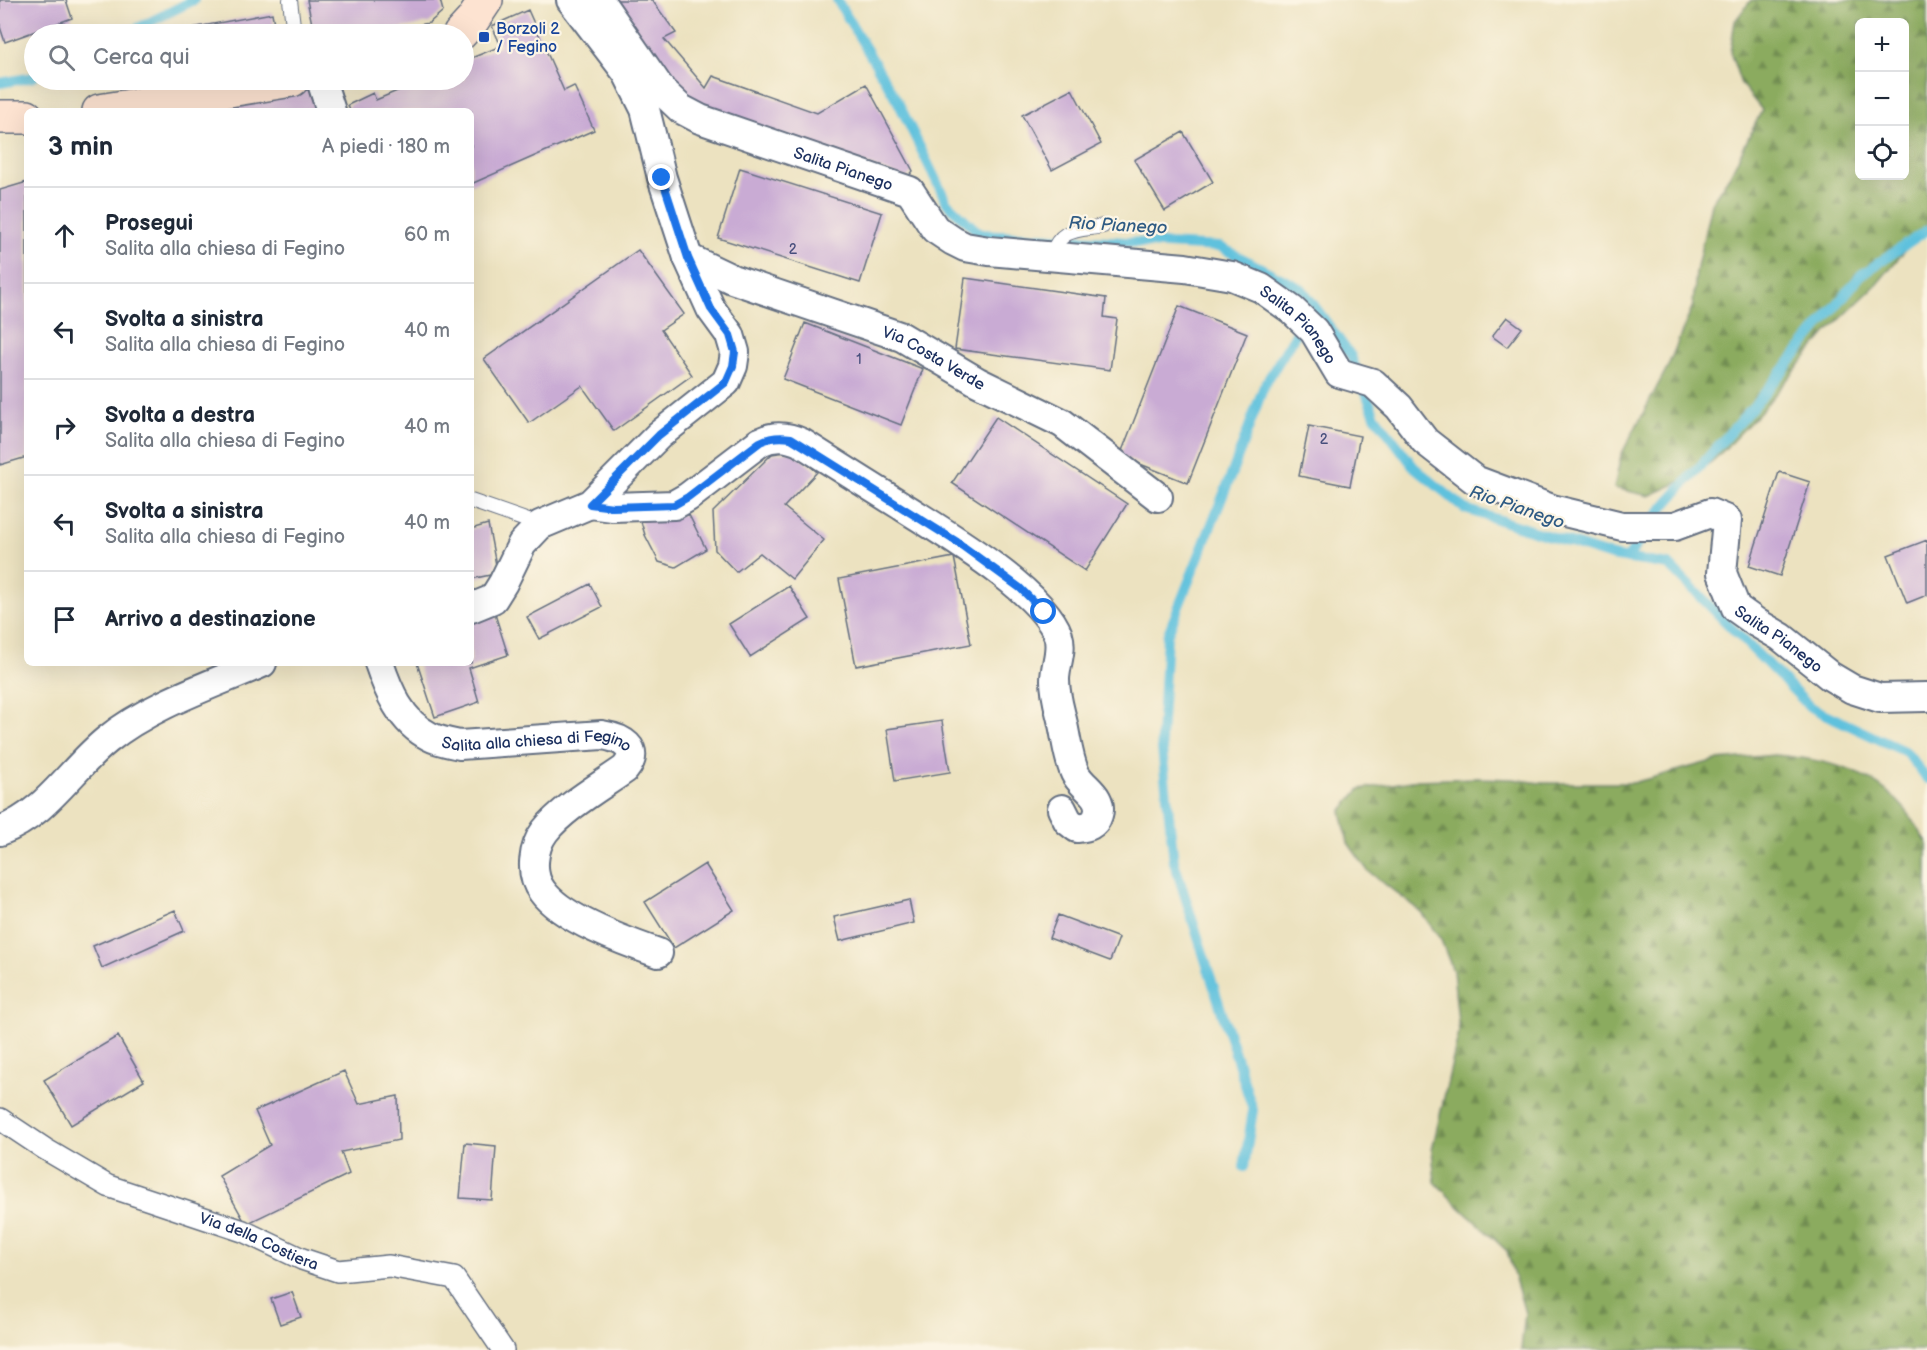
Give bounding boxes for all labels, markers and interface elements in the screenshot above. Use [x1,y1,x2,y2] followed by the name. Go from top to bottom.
[1855,18,1909,180] map controls
[1855,18,1909,72] button: +
[496,20,560,57] place label: Borzoli 2 / Fegino
[24,24,474,90] search box
[477,30,491,44] marker: Borzoli 2 / Fegino
[45,41,78,74] icon: search
[93,44,190,71] text: Cerca qui
[1855,72,1909,126] button: −
[1855,126,1909,180] button: locate
[48,132,113,163] text: 3 min
[322,135,450,159] text: A piedi · 180 m
[791,144,895,195] street label: Salita Pianego
[648,164,674,190] route end
[105,210,193,237] text: Prosegui
[1068,212,1168,239] water label: Rio Pianego
[48,219,81,252] icon: ahead
[404,223,450,247] text: 60 m
[105,237,345,261] text: Salita alla chiesa di Fegino
[789,241,798,258] house number: 2
[1256,282,1340,368] street label: Salita Pianego
[105,306,264,333] text: Svolta a sinistra
[48,315,81,348] icon: left
[404,319,450,343] text: 40 m
[880,323,988,395] street label: Via Costa Verde
[105,333,345,357] text: Salita alla chiesa di Fegino
[856,351,862,368] house number: 1
[105,402,255,429] text: Svolta a destra
[48,411,81,444] icon: right
[404,415,450,439] text: 40 m
[105,429,345,453] text: Salita alla chiesa di Fegino
[1320,431,1329,448] house number: 2
[1467,481,1567,534] water label: Rio Pianego
[105,498,264,525] text: Svolta a sinistra
[48,507,81,540] icon: left
[404,511,450,535] text: 40 m
[105,525,345,549] text: Salita alla chiesa di Fegino
[1030,598,1056,624] route start
[1730,602,1826,677] street label: Salita Pianego
[48,603,81,636] icon: arrive
[105,606,316,633] text: Arrivo a destinazione
[440,727,636,756] street label: Salita alla chiesa di Fegino
[197,1209,321,1275] street label: Via della Costiera

